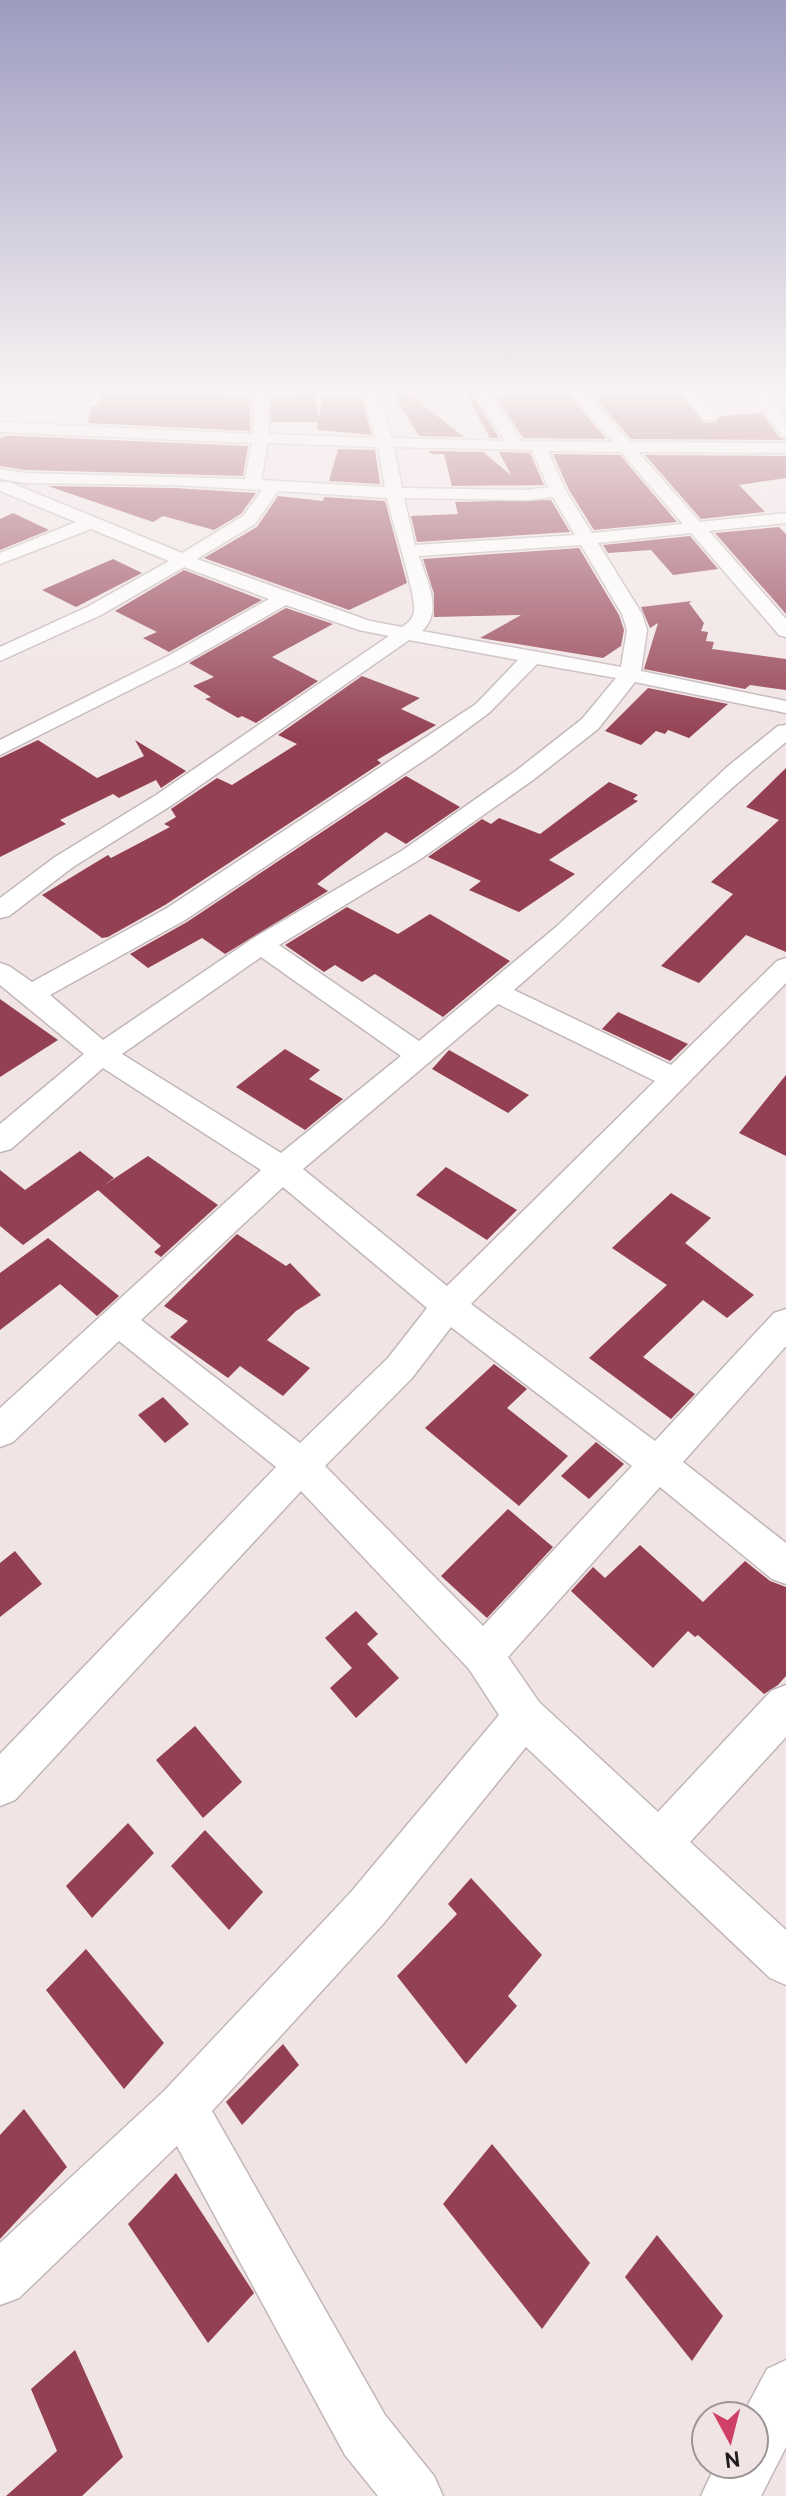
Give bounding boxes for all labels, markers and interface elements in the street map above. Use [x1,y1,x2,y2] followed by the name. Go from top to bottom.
[690,2400,770,2480] north arrow
[723,2443,742,2472] text: N

